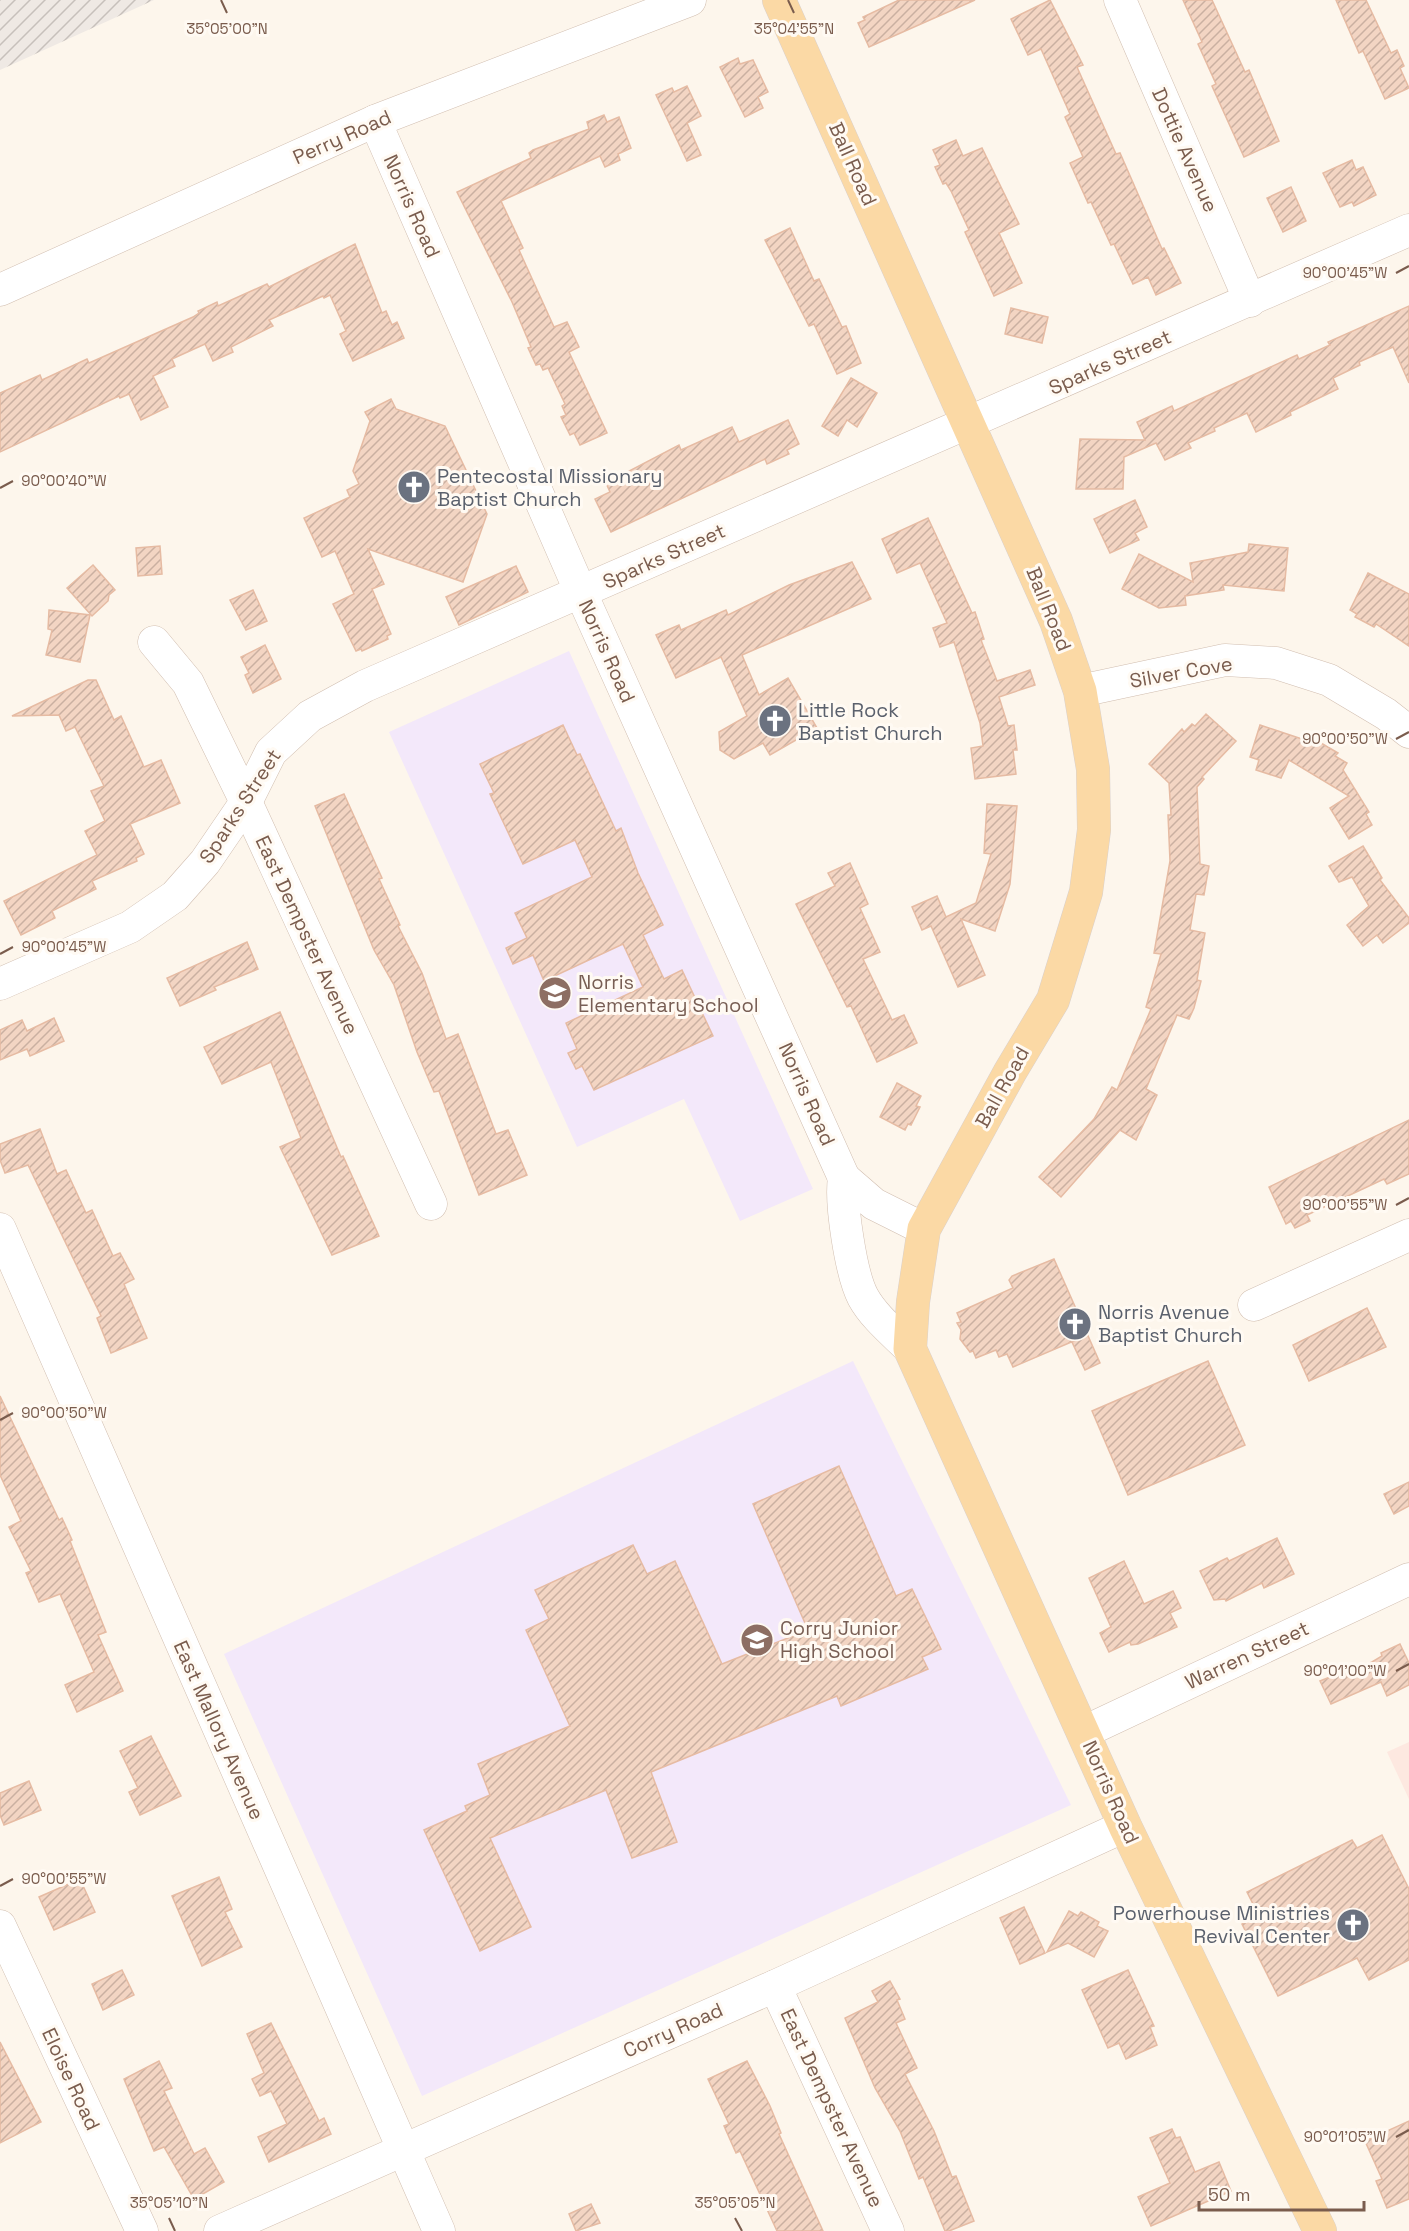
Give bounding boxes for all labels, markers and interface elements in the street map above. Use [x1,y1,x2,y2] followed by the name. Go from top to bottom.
[186,19,268,38] text: 35°05'00"N
[754,19,834,38] text: 35°04'55"N
[1146,84,1224,216] street label: Dottie Avenue
[289,104,395,170] street label: Perry Road
[823,118,883,210] street label: Ball Road
[378,150,446,262] street label: Norris Road
[1303,263,1387,282] text: 90°00'45"W
[1045,323,1175,401] street label: Sparks Street
[437,463,663,512] place label: Pentecostal Missionary Baptist Church
[396,469,432,505] church icon: Pentecostal Missionary Baptist Church
[21,471,107,490] text: 90°00'40"W
[599,517,729,595] street label: Sparks Street
[1020,563,1078,655] street label: Ball Road
[573,595,641,707] street label: Norris Road
[1128,650,1234,694] street label: Silver Cove
[798,697,943,746] place label: Little Rock Baptist Church
[757,703,793,739] church icon: Little Rock Baptist Church
[1302,729,1388,748] text: 90°00'50"W
[193,744,287,868] street label: Sparks Street
[249,831,365,1039] street label: East Dempster Avenue
[22,937,106,956] text: 90°00'45"W
[578,969,759,1018] place label: Norris Elementary School
[537,975,573,1011] school or university icon: Norris Elementary School
[773,1038,841,1150] street label: Norris Road
[969,1042,1035,1132] street label: Ball Road
[1303,1195,1387,1214] text: 90°00'55"W
[1098,1299,1243,1348] place label: Norris Avenue Baptist Church
[1057,1306,1093,1342] church icon: Norris Avenue Baptist Church
[21,1403,107,1422] text: 90°00'50"W
[780,1615,898,1664] place label: Corry Junior High School
[1181,1615,1313,1695] street label: Warren Street
[739,1622,775,1658] school or university icon: Corry Junior High School
[168,1636,270,1824] street label: East Mallory Avenue
[1304,1661,1386,1680] text: 90°01'00"W
[1077,1736,1145,1848] street label: Norris Road
[22,1869,106,1888] text: 90°00'55"W
[1113,1900,1330,1949] place label: Powerhouse Ministries Revival Center
[1335,1907,1371,1943] church icon: Powerhouse Ministries Revival Center
[619,1996,727,2064] street label: Corry Road
[774,2004,890,2212] street label: East Dempster Avenue
[36,2024,106,2134] street label: Eloise Road
[1304,2127,1386,2146] text: 90°01'05"W
[1199,2174,1364,2212] scale bar
[1208,2183,1250,2206] text: 50 m
[130,2193,208,2212] text: 35°05'10"N
[694,2193,776,2212] text: 35°05'05"N

